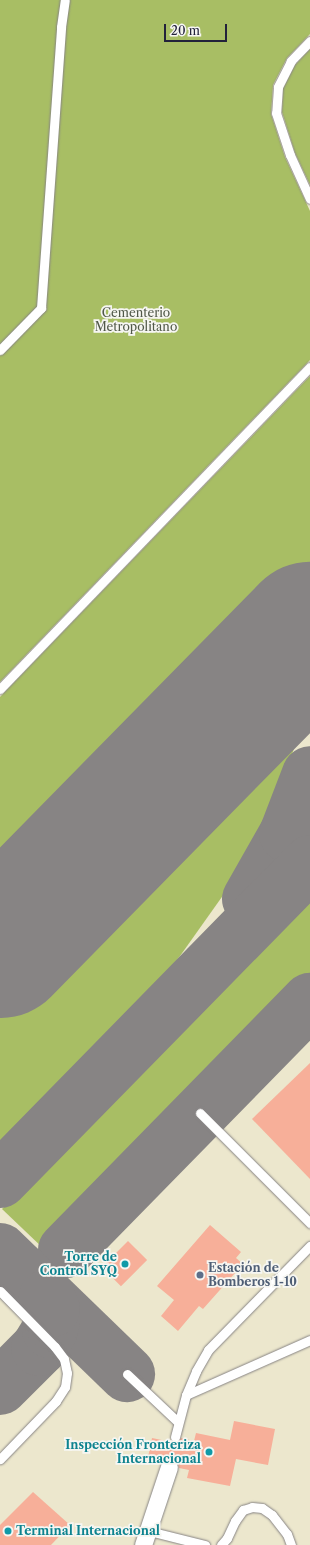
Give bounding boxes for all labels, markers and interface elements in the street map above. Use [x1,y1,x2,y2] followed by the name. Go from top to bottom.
[166,16,229,42] scale bar
[171,23,200,38] text: 20 m
[95,306,177,334] park label: Cementerio Metropolitano
[40,1250,117,1278] place label: Torre de Control SYQ
[120,1259,130,1269] marker: Torre de Control SYQ
[208,1261,297,1289] place label: Estación de Bomberos 1-10
[195,1270,205,1280] marker: Estación de Bomberos 1-10
[65,1438,201,1466] place label: Inspección Fronteriza Internacional
[204,1447,214,1457] marker: Inspección Fronteriza Internacional
[16,1524,160,1538] place label: Terminal Internacional
[3,1526,13,1536] marker: Terminal Internacional

